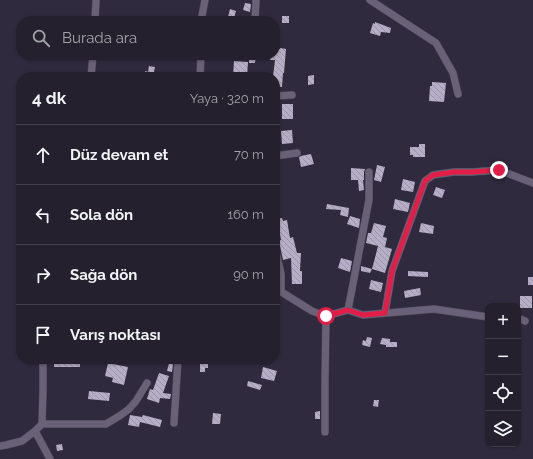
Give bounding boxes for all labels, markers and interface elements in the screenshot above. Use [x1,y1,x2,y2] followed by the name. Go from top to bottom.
[16,16,280,60] search box
[30,27,52,49] icon: search
[62,29,137,47] text: Burada ara
[32,88,66,108] text: 4 dk
[190,91,264,106] text: Yaya · 320 m
[32,144,54,166] icon: ahead
[70,146,168,164] text: Düz devam et
[234,147,264,162] text: 70 m
[490,161,508,179] route end
[32,204,54,226] icon: left
[70,206,133,224] text: Sola dön
[227,207,264,222] text: 160 m
[32,264,54,286] icon: right
[70,266,137,284] text: Sağa dön
[233,267,264,282] text: 90 m
[485,303,521,447] map controls
[485,303,521,339] button: +
[317,307,335,325] route start
[32,324,54,346] icon: arrive
[70,326,161,344] text: Varış noktası
[485,339,521,375] button: −
[485,375,521,411] button: locate
[485,411,521,447] button: layers

